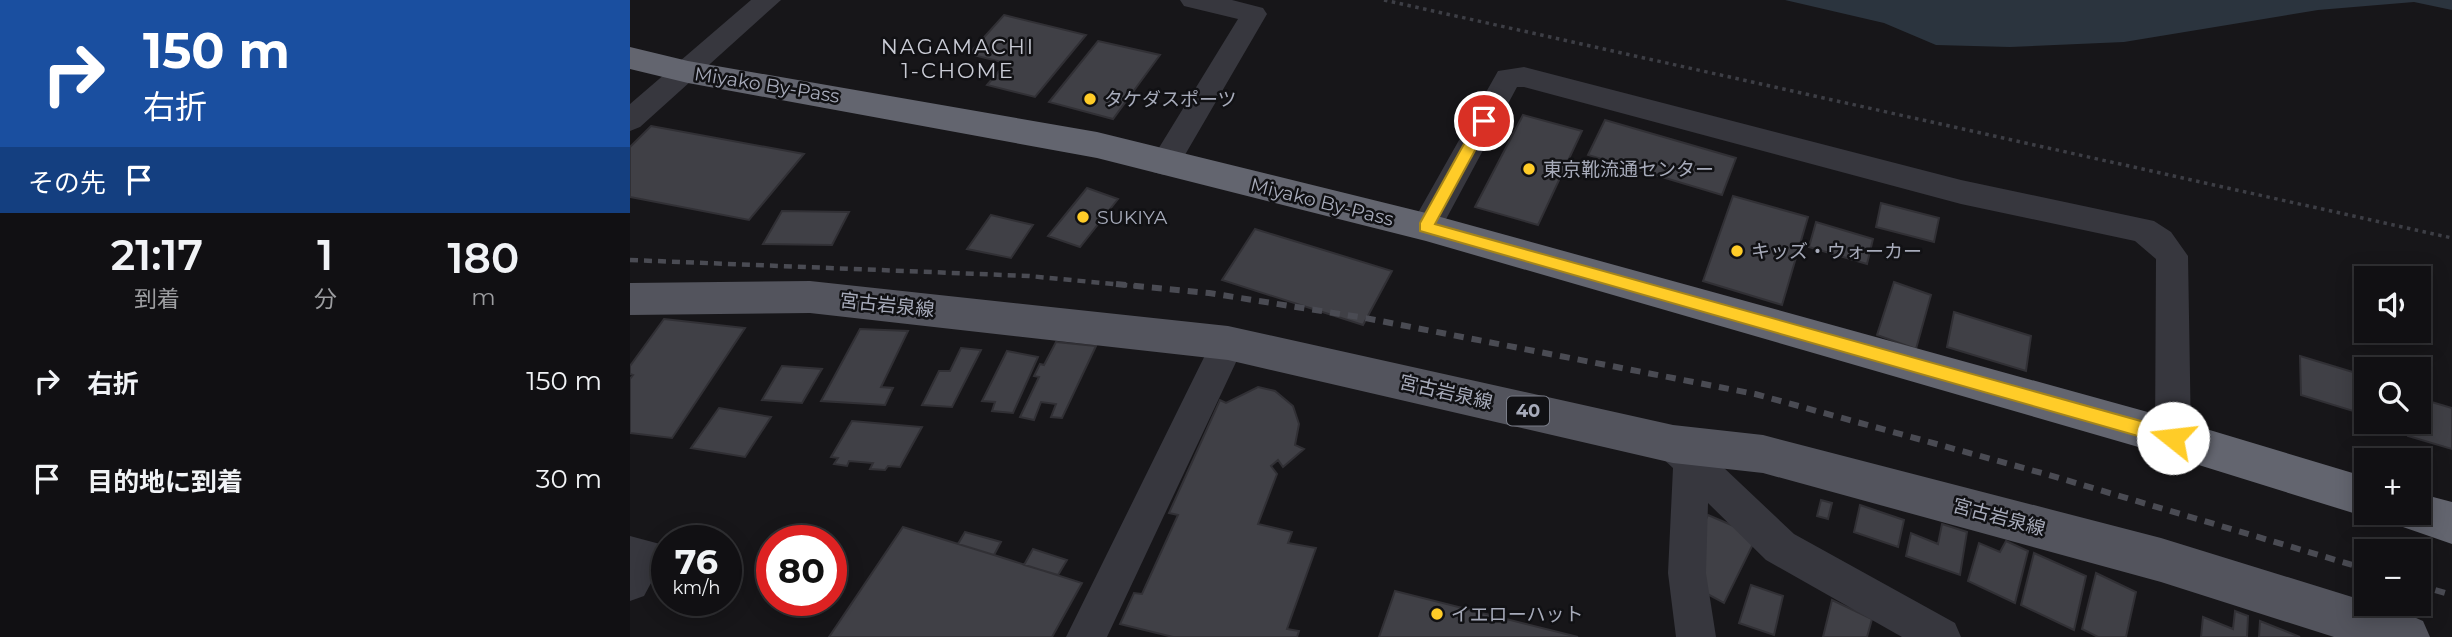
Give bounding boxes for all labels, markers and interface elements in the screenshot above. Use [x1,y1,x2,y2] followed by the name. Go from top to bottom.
[143,21,290,80] text: 150 m
[28,28,119,119] icon: right
[881,34,1035,83] district label: NAGAMACHI 1-CHOME
[693,62,841,108] street label: Miyako By-Pass
[143,87,207,126] text: 右折
[1104,88,1237,111] place label: タケダスポーツ
[1082,91,1098,107] marker: タケダスポーツ
[1454,91,1514,151] pin
[1465,102,1503,140] icon: arrive
[1543,158,1714,181] place label: 東京靴流通センター
[120,161,158,199] icon: arrive
[1521,161,1537,177] marker: 東京靴流通センター
[28,167,106,199] text: その先
[1248,173,1396,231] street label: Miyako By-Pass
[1097,206,1168,229] place label: SUKIYA
[1075,209,1091,225] marker: SUKIYA
[111,229,203,281] text: 21:17
[317,229,333,281] text: 1
[448,232,519,284] text: 180
[1751,240,1922,263] place label: キッズ・ウォーカー
[1729,243,1745,259] marker: キッズ・ウォーカー
[2354,266,2431,616] map controls
[2354,266,2431,343] button: sound
[471,283,496,311] text: m
[134,285,180,313] text: 到着
[314,285,337,313] text: 分
[839,289,935,321] street label: 宮古岩泉線
[2354,357,2431,434] button: search
[28,362,66,400] icon: right
[526,365,602,397] text: 150 m
[87,368,139,400] text: 右折
[1397,370,1495,414] street label: 宮古岩泉線
[1507,396,1549,426] road number: 40
[2136,401,2210,475] position arrow
[2354,448,2431,525] button: +
[28,460,66,498] icon: arrive
[536,463,602,495] text: 30 m
[87,466,243,498] text: 目的地に到着
[1950,494,2048,540] street label: 宮古岩泉線
[756,525,847,616] speed limit sign: 80
[2354,539,2431,616] button: −
[675,540,718,583] text: 76
[672,577,721,599] text: km/h
[1451,603,1583,626] place label: イエローハット
[1429,606,1445,622] marker: イエローハット

